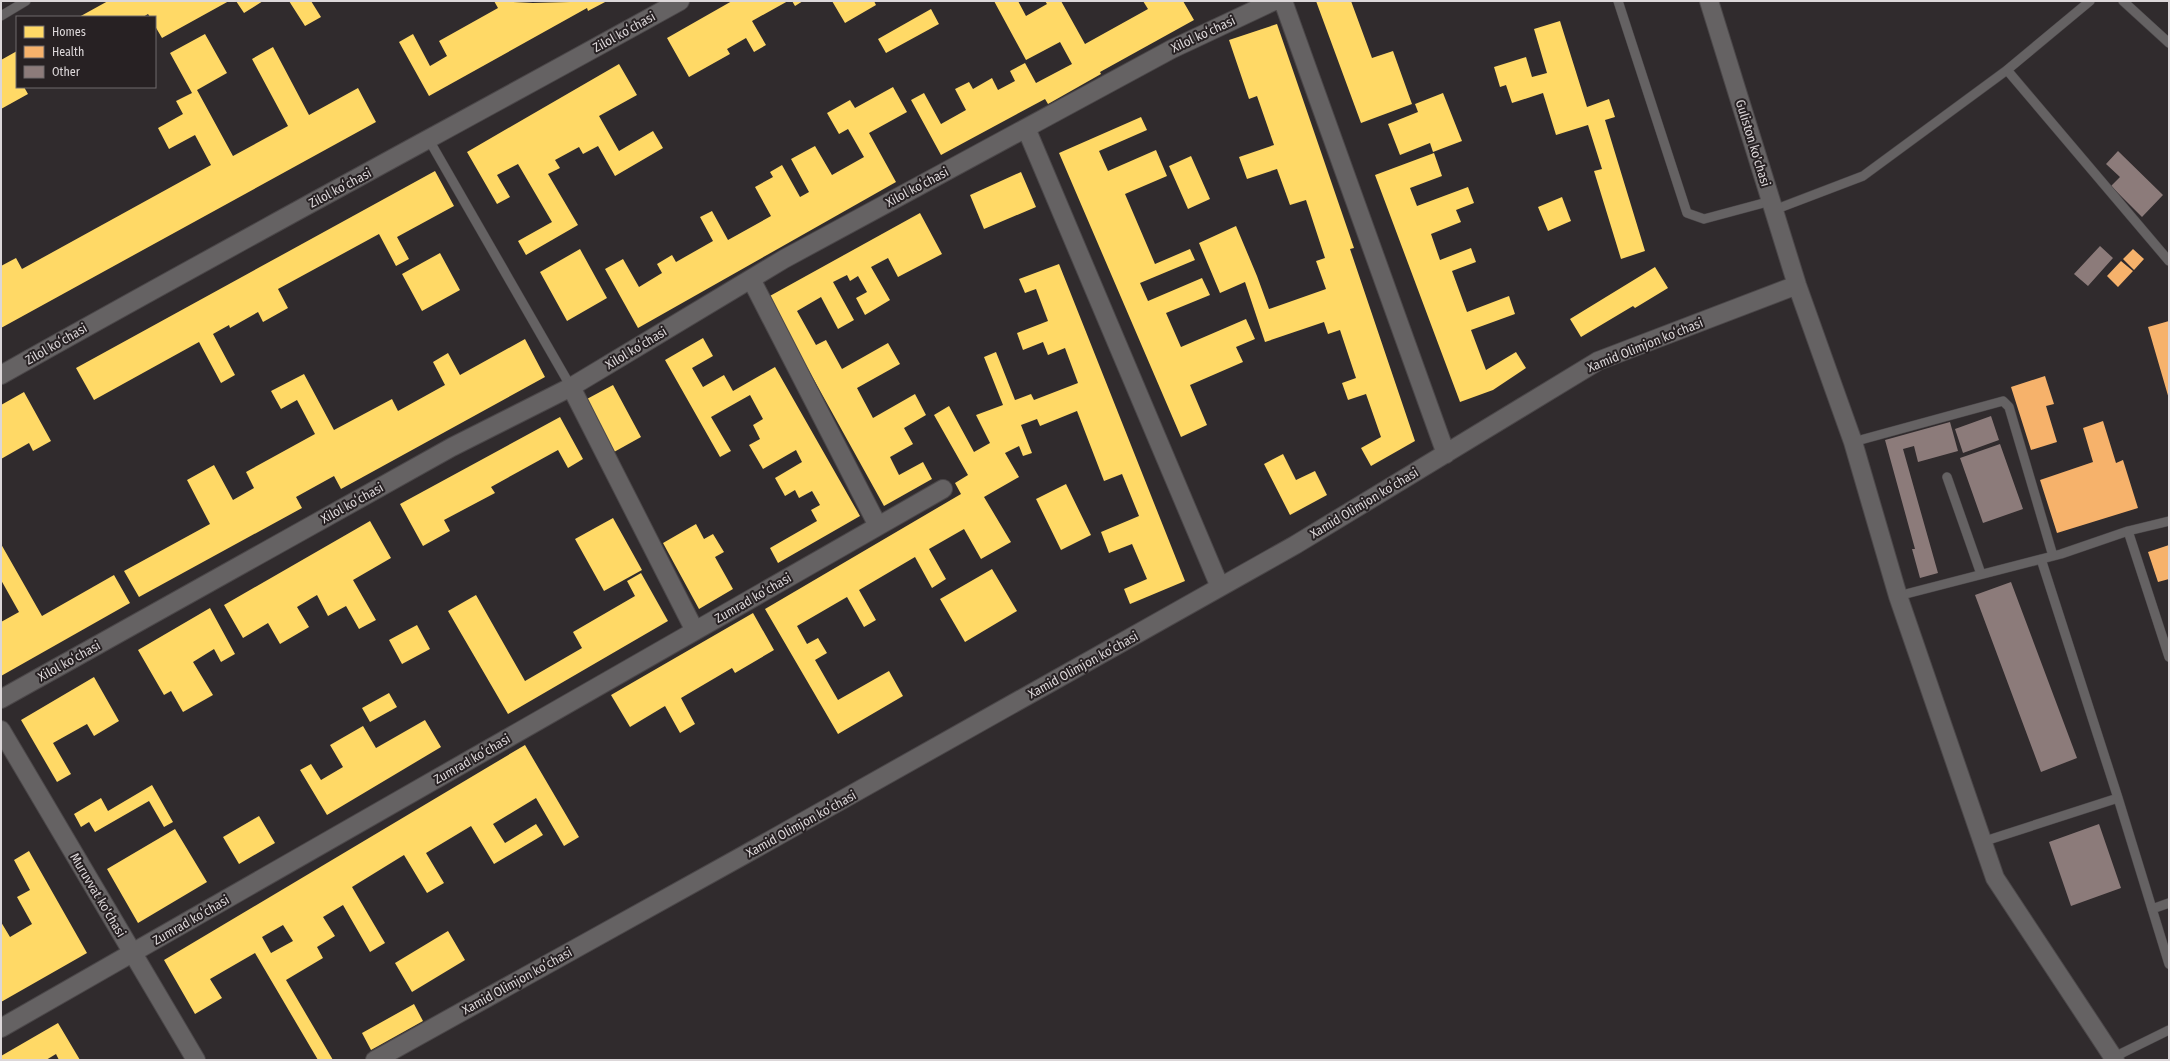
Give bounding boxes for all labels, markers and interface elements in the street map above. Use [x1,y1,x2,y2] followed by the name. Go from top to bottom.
[590,9,658,55] street label: Zilol koʻchasi
[1169,13,1237,55] street label: Xilol koʻchasi
[16,16,156,88] legend
[52,25,86,39] text: Homes
[52,45,84,59] text: Health
[52,65,81,79] text: Other
[1733,98,1773,188] street label: Guliston ko'chasi
[883,164,951,210] street label: Xilol koʻchasi
[306,165,374,211] street label: Zilol koʻchasi
[1585,315,1705,375] street label: Xamid Olimjon koʻchasi
[22,320,90,368] street label: Zilol koʻchasi
[603,324,669,372] street label: Xilol koʻchasi
[1307,465,1421,541] street label: Xamid Olimjon koʻchasi
[318,480,386,526] street label: Xilol koʻchasi
[712,570,794,626] street label: Zumrad koʻchasi
[1025,628,1141,702] street label: Xamid Olimjon koʻchasi
[35,638,103,684] street label: Xilol koʻchasi
[431,731,513,787] street label: Zumrad koʻchasi
[743,787,859,861] street label: Xamid Olimjon koʻchasi
[67,850,129,940] street label: Muruvvat ko'chasi
[150,892,232,948] street label: Zumrad koʻchasi
[459,944,575,1018] street label: Xamid Olimjon koʻchasi

